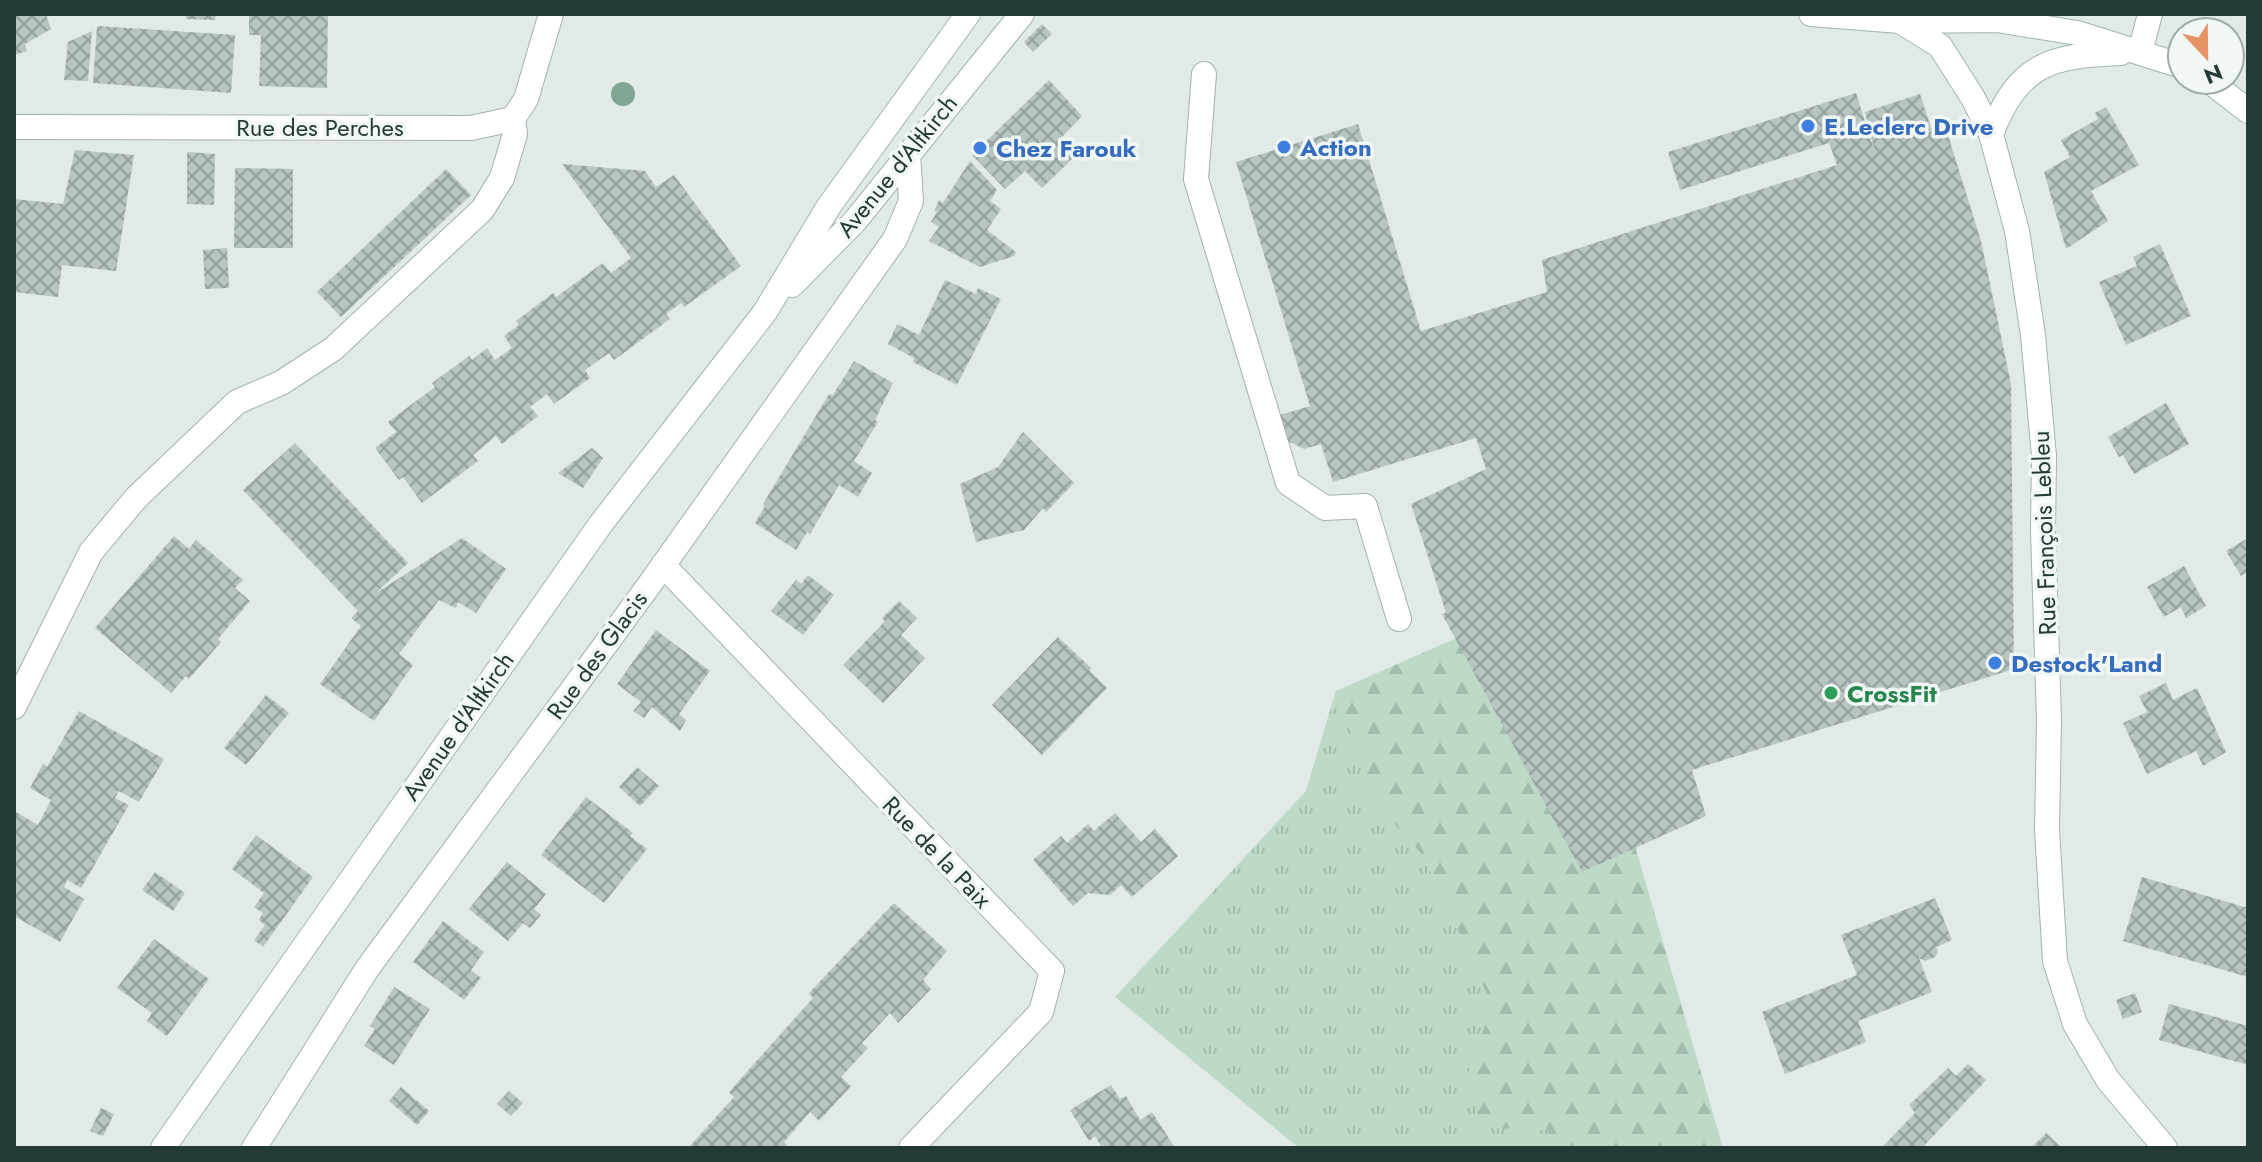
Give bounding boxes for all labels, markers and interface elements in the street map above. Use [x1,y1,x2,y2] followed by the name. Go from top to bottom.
[2166,16,2246,96] north arrow
[2199,56,2228,93] text: N
[828,87,966,245] street label: Avenue d'Altkirch
[1824,109,1993,144] place label: E.Leclerc Drive
[236,110,404,145] street label: Rue des Perches
[1799,117,1817,135] marker: E.Leclerc Drive
[1299,130,1372,165] place label: Action
[996,131,1137,166] place label: Chez Farouk
[1275,138,1293,156] marker: Action
[971,139,989,157] marker: Chez Farouk
[2023,430,2065,636] street label: Rue François Lebleu
[538,583,656,727] street label: Rue des Glacis
[394,644,522,808] street label: Avenue d'Altkirch
[2011,646,2162,681] place label: Destock'Land
[1986,654,2004,672] marker: Destock'Land
[1847,676,1937,711] place label: CrossFit
[1822,684,1840,702] marker: CrossFit
[875,788,1000,916] street label: Rue de la Paix

